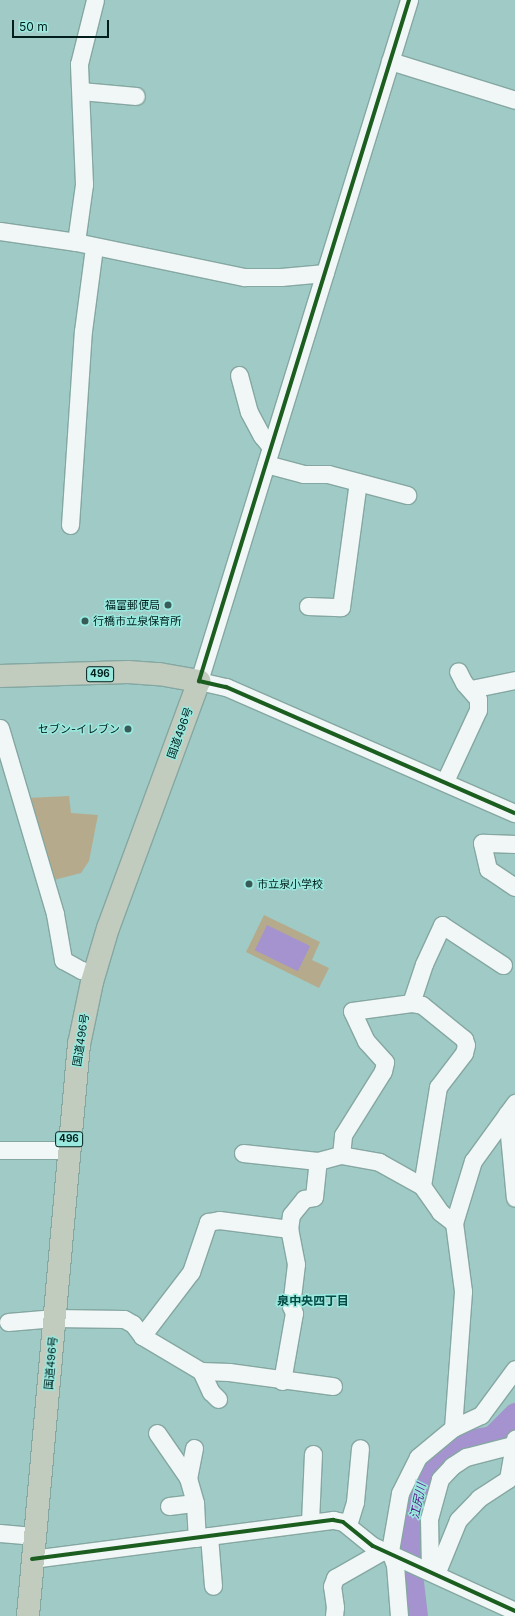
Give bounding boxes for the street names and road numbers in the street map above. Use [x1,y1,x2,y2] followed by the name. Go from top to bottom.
[86,666,114,682] road number: 496
[165,705,195,761] street label: 国道496号
[70,1012,92,1068] street label: 国道496号
[55,1131,83,1147] road number: 496
[42,1336,60,1390] street label: 国道496号

